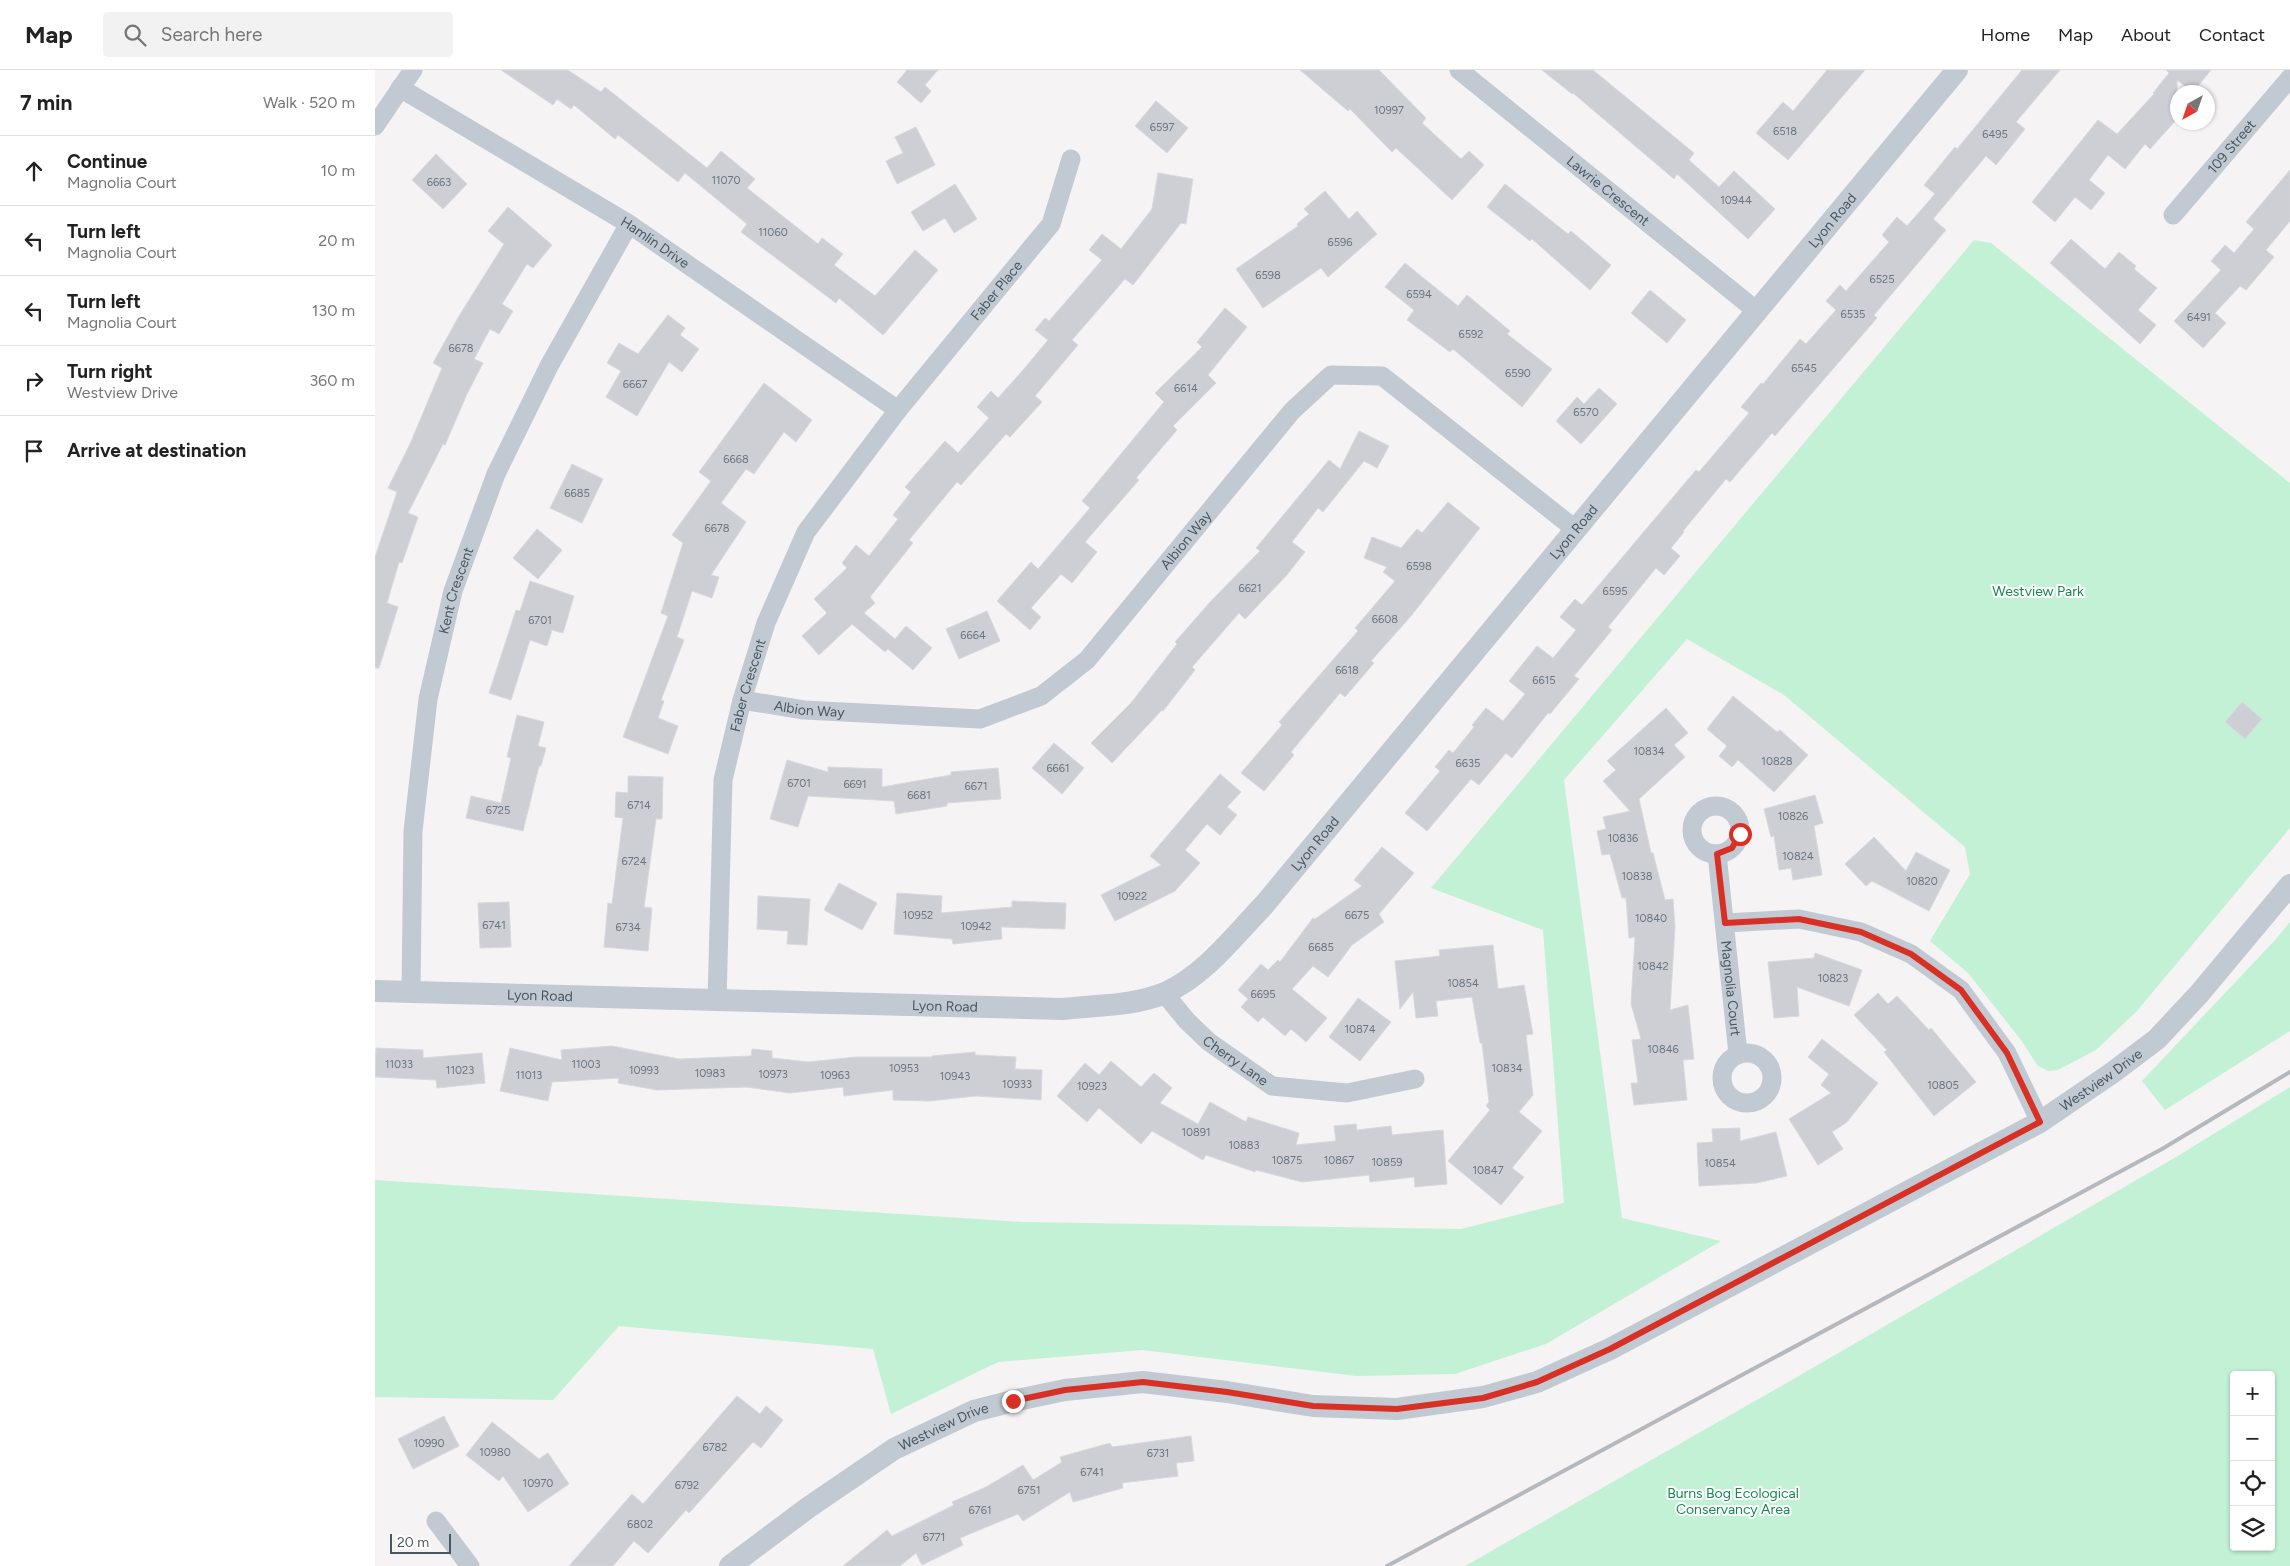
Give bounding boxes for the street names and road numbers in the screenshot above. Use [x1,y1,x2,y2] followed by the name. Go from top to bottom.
[2204,116,2259,177] street label: 109 Street
[1563,152,1653,229] street label: Lawrie Crescent
[1805,189,1860,251] street label: Lyon Road
[618,213,693,272] street label: Hamlin Drive
[967,257,1026,324] street label: Faber Place
[1546,501,1601,563] street label: Lyon Road
[1157,507,1215,573] street label: Albion Way
[435,545,477,636] street label: Kent Crescent
[726,637,769,733] street label: Faber Crescent
[773,697,846,721] street label: Albion Way
[1287,813,1343,874] street label: Lyon Road
[1718,940,1745,1037] street label: Magnolia Court
[507,986,573,1005] street label: Lyon Road
[912,997,978,1015] street label: Lyon Road
[1199,1032,1272,1089] street label: Cherry Lane
[2056,1045,2146,1115] street label: Westview Drive
[896,1399,991,1454] street label: Westview Drive

